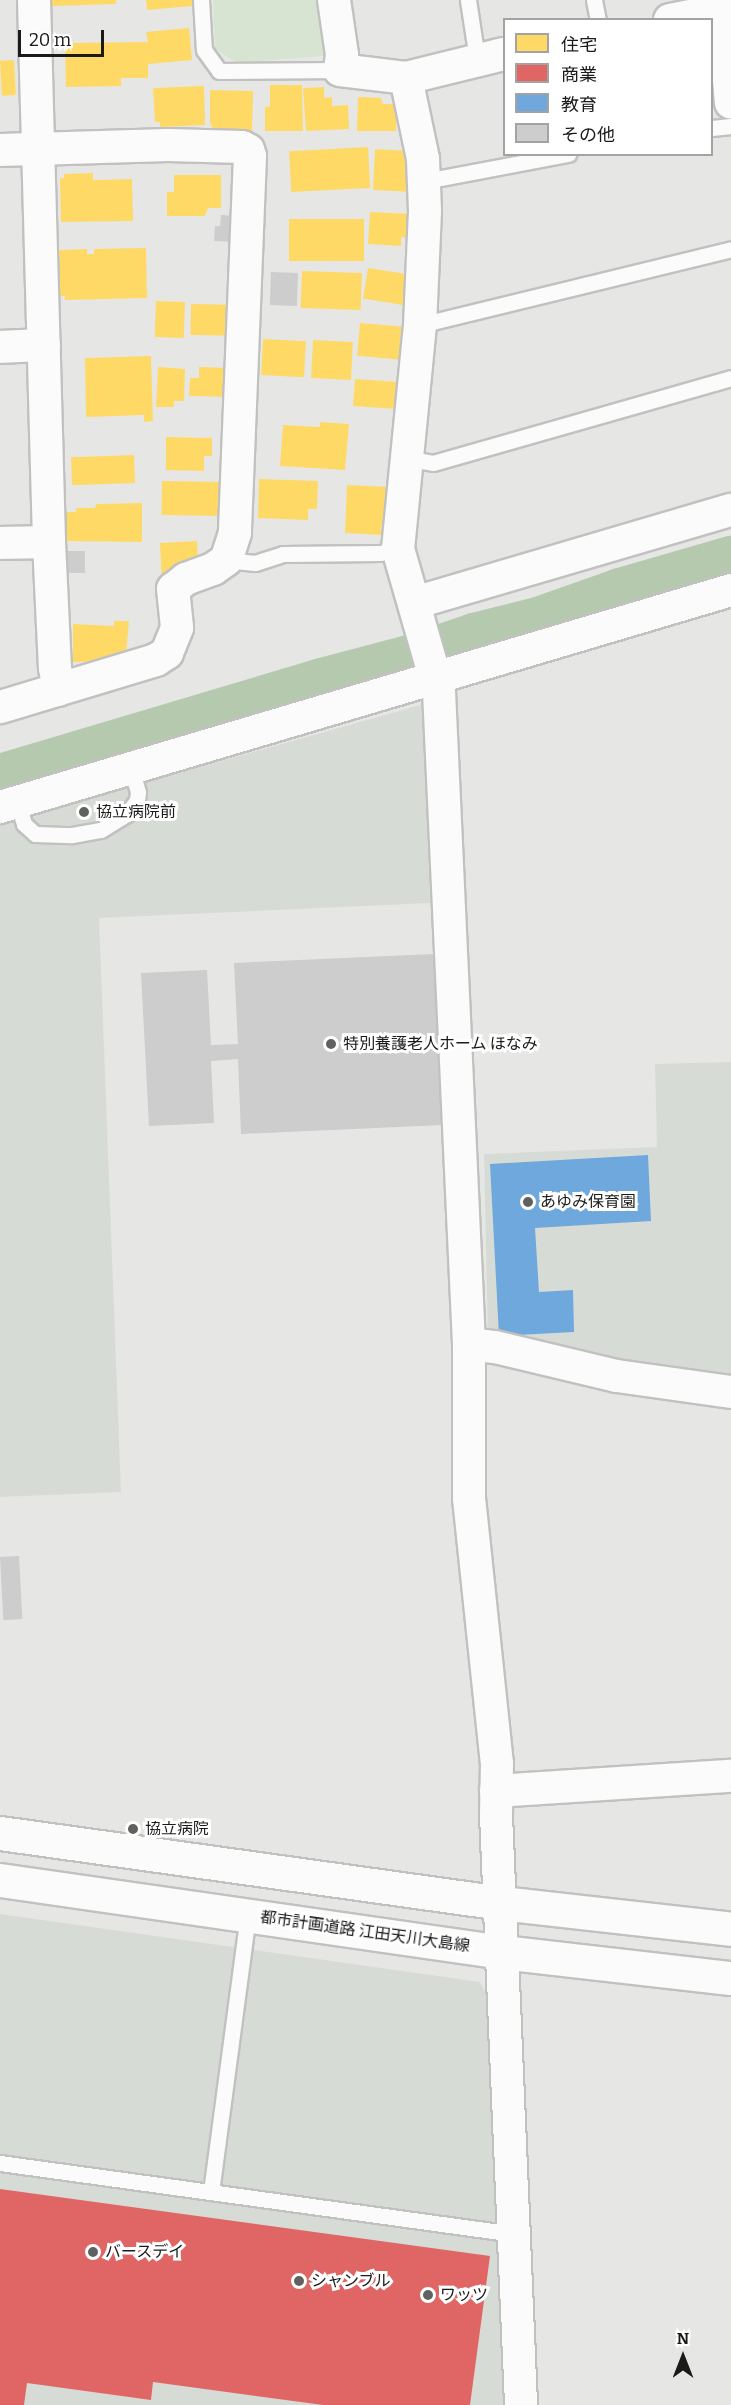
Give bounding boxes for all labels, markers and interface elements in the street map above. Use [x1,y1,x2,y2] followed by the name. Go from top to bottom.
[21,18,106,56] scale bar
[503,18,713,156] legend
[29,29,71,51] text: 20 m
[561,34,597,56] text: 住宅
[561,64,597,86] text: 商業
[561,94,597,116] text: 教育
[561,124,615,146] text: その他
[96,802,176,822] place label: 協立病院前
[77,805,91,819] marker: 協立病院前
[343,1034,538,1054] place label: 特別養護老人ホーム ほなみ
[324,1037,338,1051] marker: 特別養護老人ホーム ほなみ
[540,1192,636,1212] place label: あゆみ保育園
[521,1195,535,1209] marker: あゆみ保育園
[145,1819,209,1839] place label: 協立病院
[126,1822,140,1836] marker: 協立病院
[259,1908,471,1956] street label: 都市計画道路 江田天川大島線
[105,2242,185,2262] place label: バースデイ
[86,2245,100,2259] marker: バースデイ
[311,2271,391,2291] place label: シャンブル
[292,2274,306,2288] marker: シャンブル
[440,2285,488,2305] place label: ワッツ
[421,2288,435,2302] marker: ワッツ
[653,2327,713,2387] north arrow
[677,2329,689,2348] text: N

